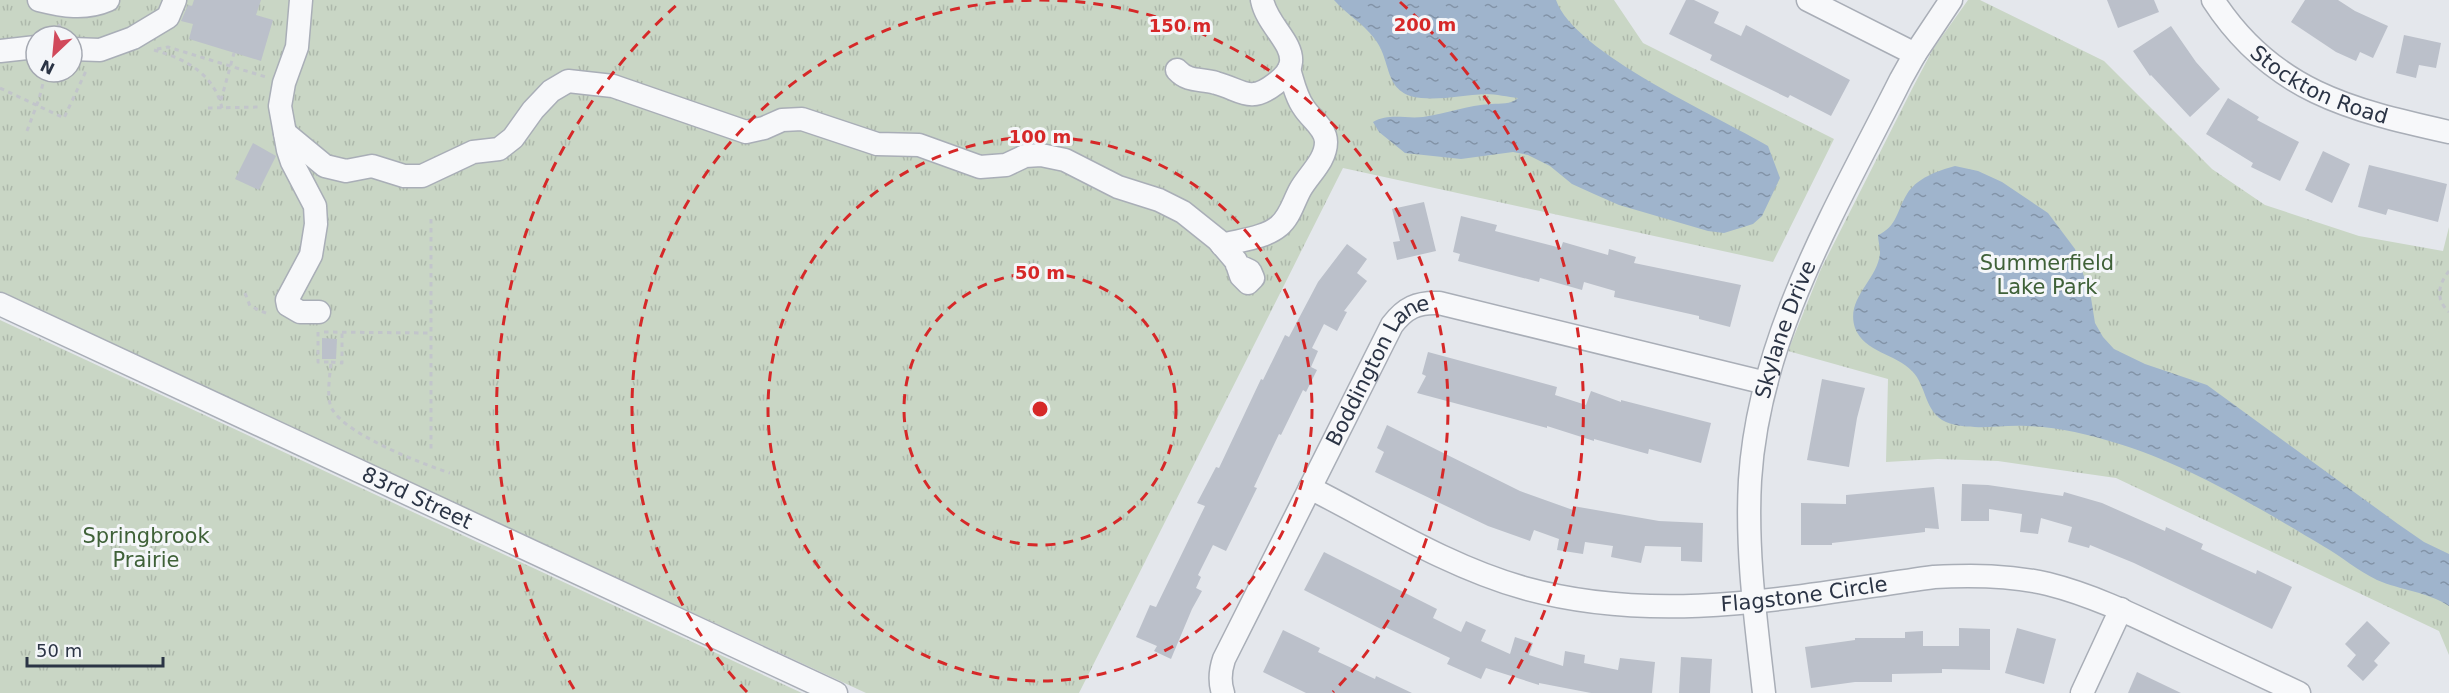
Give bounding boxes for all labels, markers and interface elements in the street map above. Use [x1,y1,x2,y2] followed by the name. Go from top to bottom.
[1394,14,1456,35] text: 200 m
[1149,15,1211,36] text: 150 m
[24,24,84,84] north arrow
[2246,40,2391,129] street label: Stockton Road
[37,56,58,79] text: N
[1009,126,1071,147] text: 100 m
[1980,251,2114,299] park label: Summerfield Lake Park
[1751,257,1821,401] street label: Skylane Drive
[1015,262,1065,283] text: 50 m
[1321,291,1431,450] street label: Boddington Lane
[1030,399,1050,419] centre of rings
[358,462,476,534] street label: 83rd Street
[82,524,210,572] park label: Springbrook Prairie
[1720,572,1889,616] street label: Flagstone Circle
[27,630,164,668] scale bar
[36,640,82,661] text: 50 m

